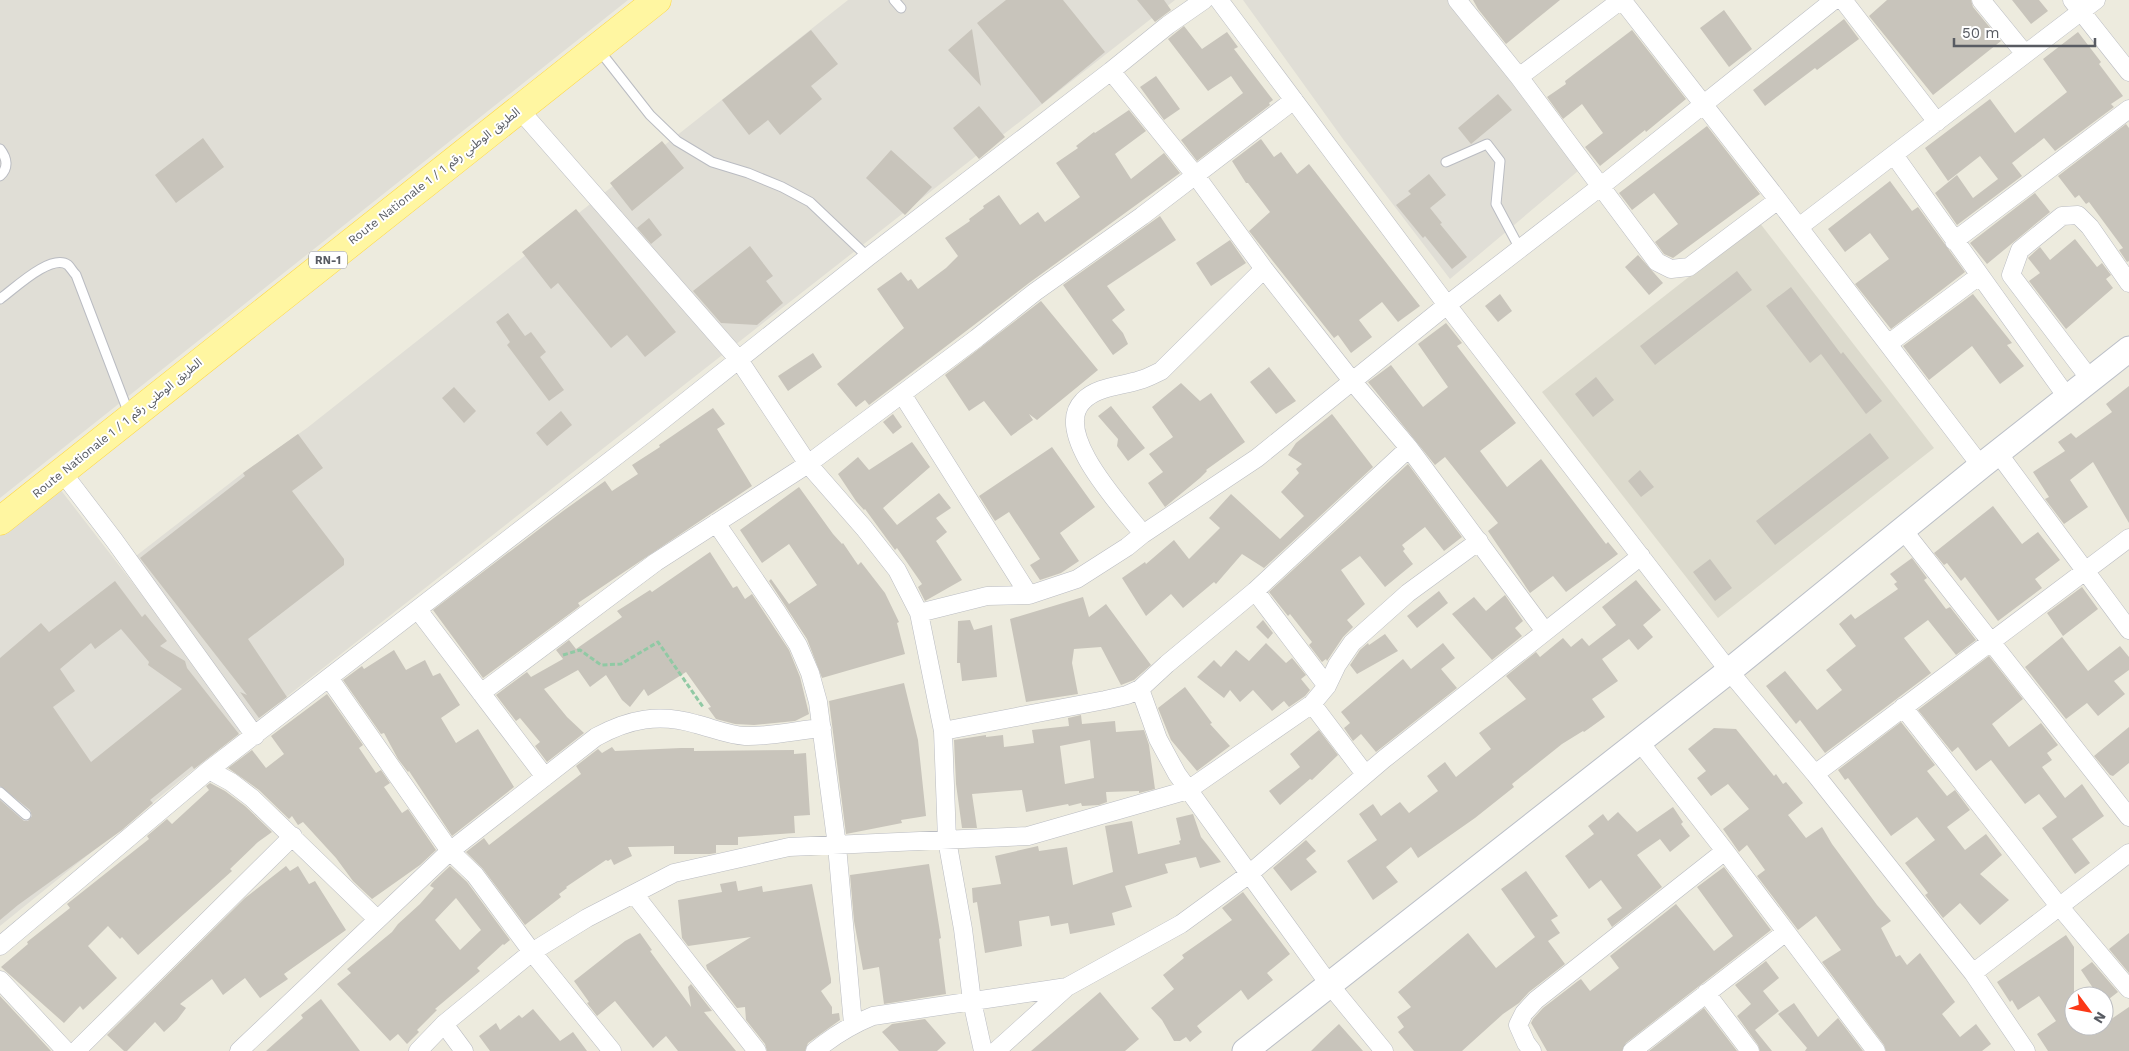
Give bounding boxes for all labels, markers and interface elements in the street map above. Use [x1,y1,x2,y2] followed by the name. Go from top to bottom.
[1954,15,2095,47] scale bar
[1962,24,1999,42] text: 50 m
[345,105,524,250] street label: Route Nationale 1 / الطريق الوطني رقم 1
[309,252,347,268] road number: RN-1
[29,355,206,503] street label: Route Nationale 1 / الطريق الوطني رقم 1
[2064,986,2114,1036] north arrow
[2090,1009,2110,1027] text: N

